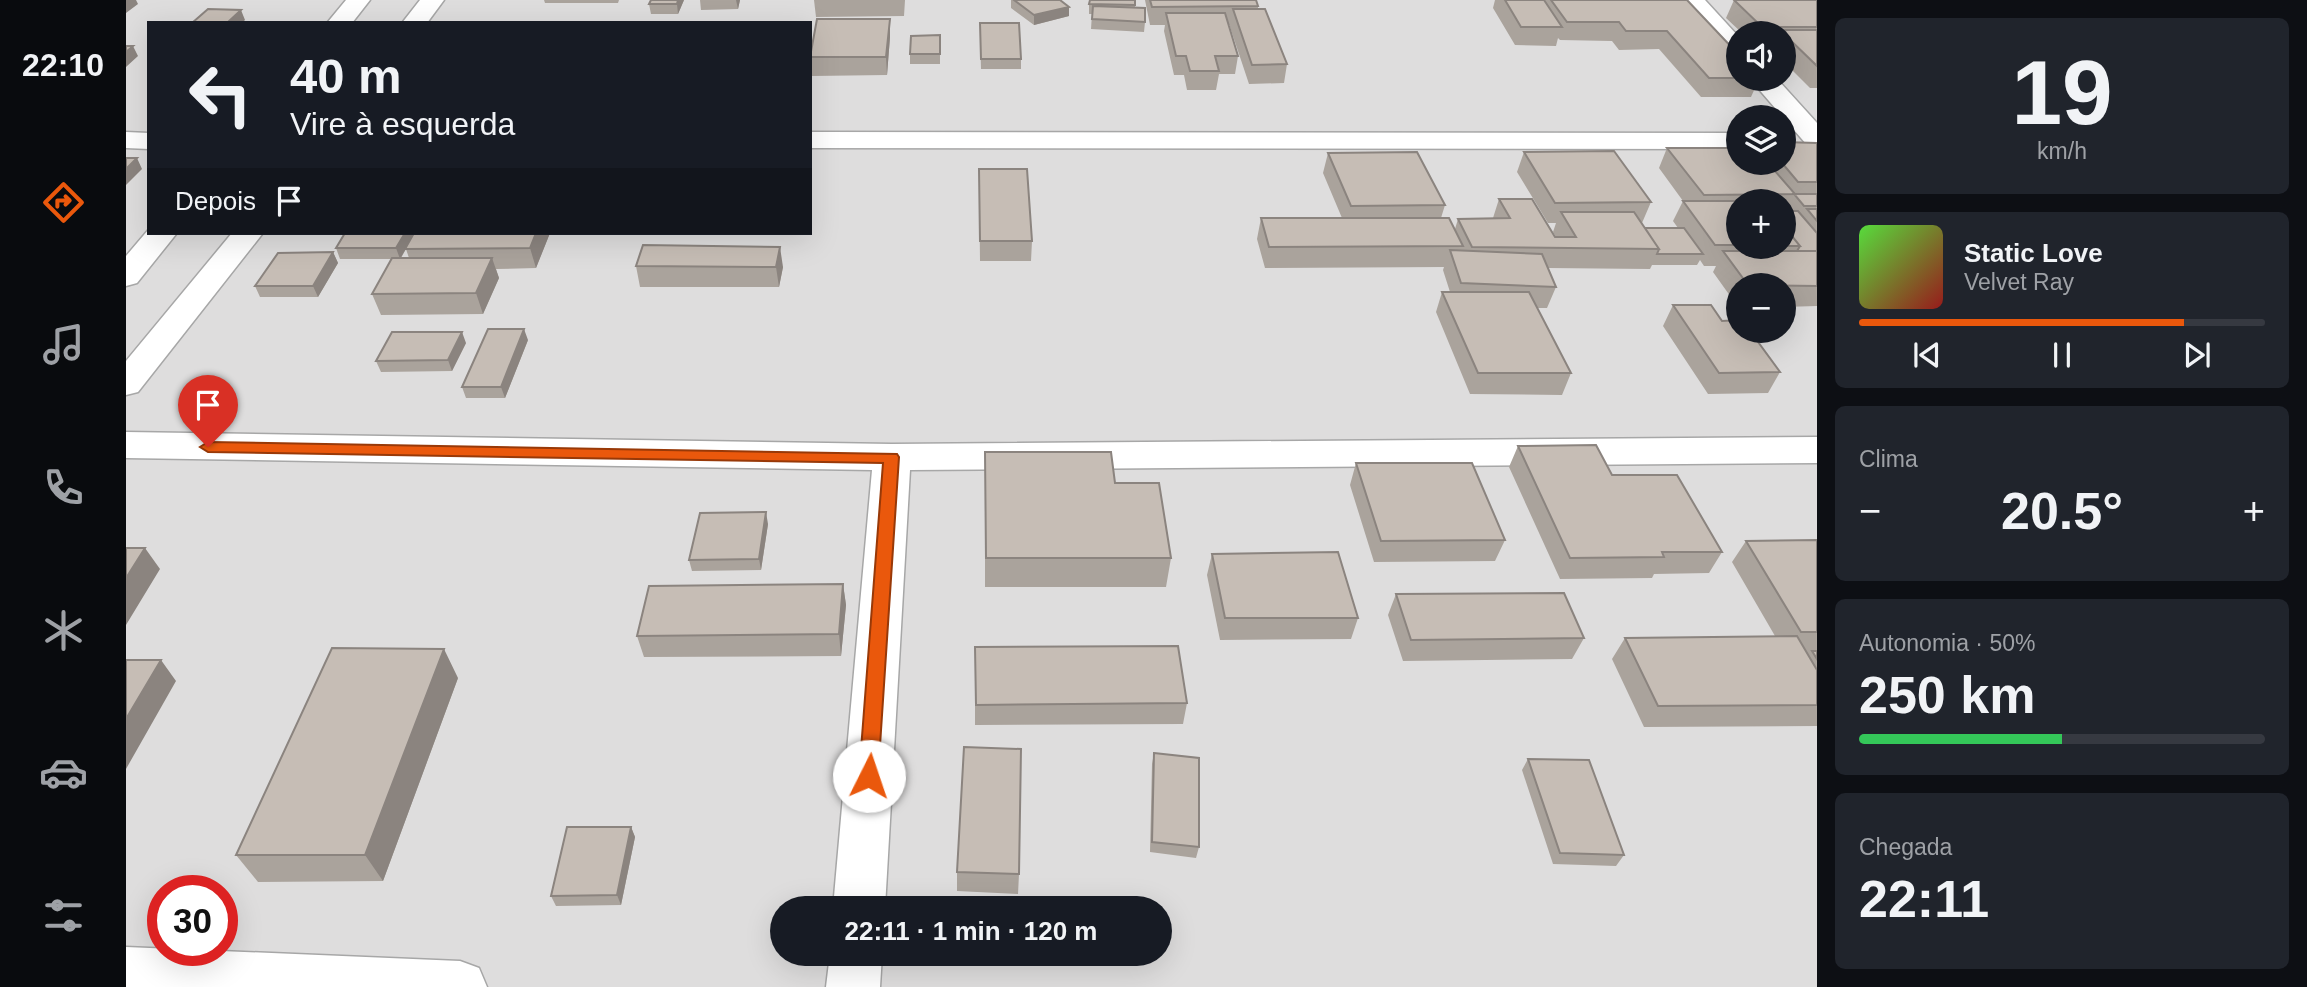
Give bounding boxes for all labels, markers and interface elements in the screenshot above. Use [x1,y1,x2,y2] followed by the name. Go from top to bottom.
[1726,21,1796,343] map controls
[1726,21,1796,91] button: sound
[2011,42,2113,143] text: 19
[22,47,104,83] text: 22:10
[175,49,266,140] icon: left
[290,49,402,103] text: 40 m
[1726,105,1796,175] button: layers
[290,106,515,142] text: Vire à esquerda
[2037,138,2087,164] text: km/h
[39,178,88,227] icon: directions
[270,182,308,220] icon: arrive
[175,186,256,216] text: Depois
[1726,189,1796,259] button: +
[1964,238,2103,268] text: Static Love
[1964,269,2074,295] text: Velvet Ray
[1726,273,1796,343] button: −
[39,320,88,369] icon: music
[1908,336,1946,374] icon: previous
[2043,336,2081,374] icon: pause
[2178,336,2216,374] icon: next
[178,375,238,447] pin
[189,386,227,424] icon: arrive
[1859,446,1918,472] text: Clima
[39,463,88,512] icon: phone
[2001,482,2123,540] text: 20.5°
[1859,490,1881,532] text: −
[2243,490,2265,532] text: +
[39,606,88,655] icon: climate
[1859,630,2035,656] text: Autonomia · 50%
[1859,666,2035,724] text: 250 km
[832,739,906,813] position arrow
[39,748,88,797] icon: car
[1859,834,1952,860] text: Chegada
[1859,870,1989,928] text: 22:11
[147,875,238,966] speed limit sign: 30
[39,891,88,940] icon: filters
[845,916,1097,946] text: 22:11 · 1 min · 120 m

